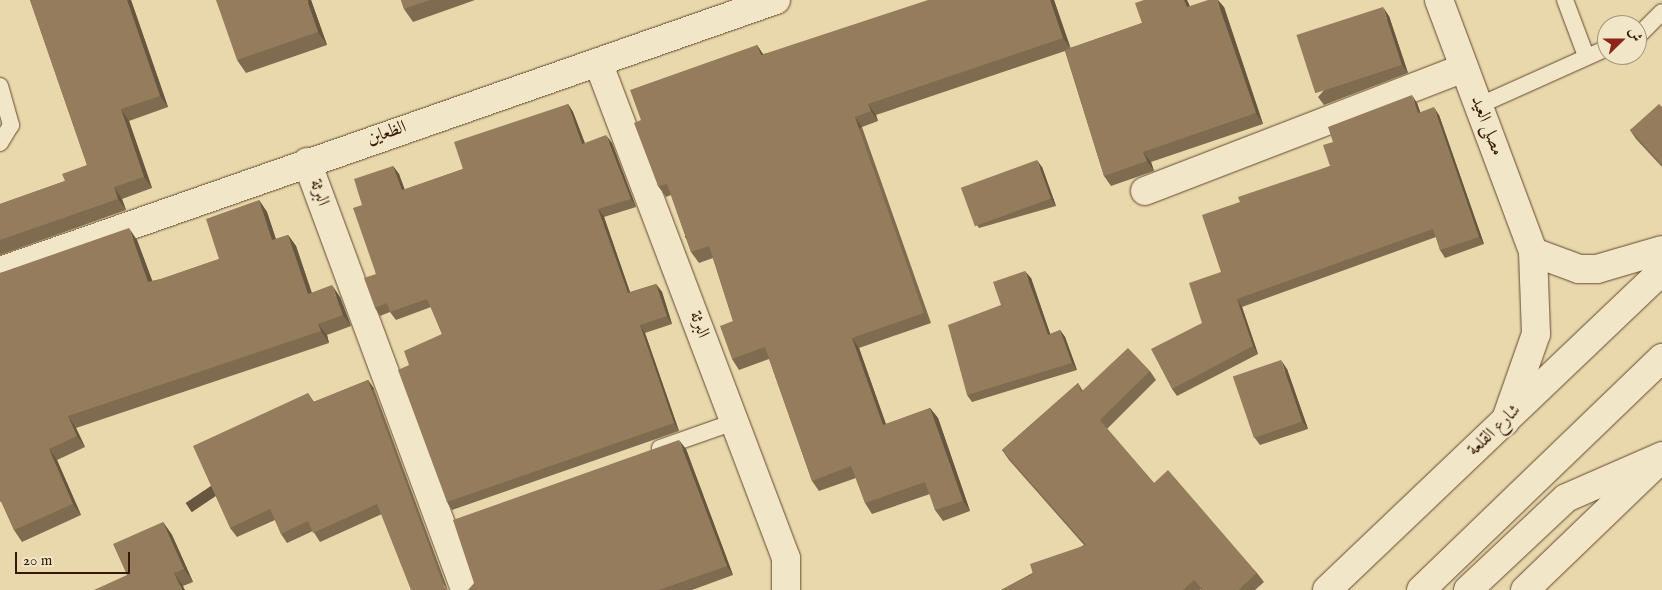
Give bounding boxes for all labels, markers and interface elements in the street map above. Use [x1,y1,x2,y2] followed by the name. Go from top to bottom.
[1597,15,1647,65] north arrow
[1624,25,1646,45] text: ش
[1465,93,1507,159] street label: مصلى العيد
[364,117,410,151] street label: الظعاين
[303,177,333,209] street label: البرثة
[683,308,713,342] street label: البرثة
[1464,400,1526,462] street label: شارع القلعة
[18,542,132,574] scale bar
[23,551,52,570] text: 20 m

